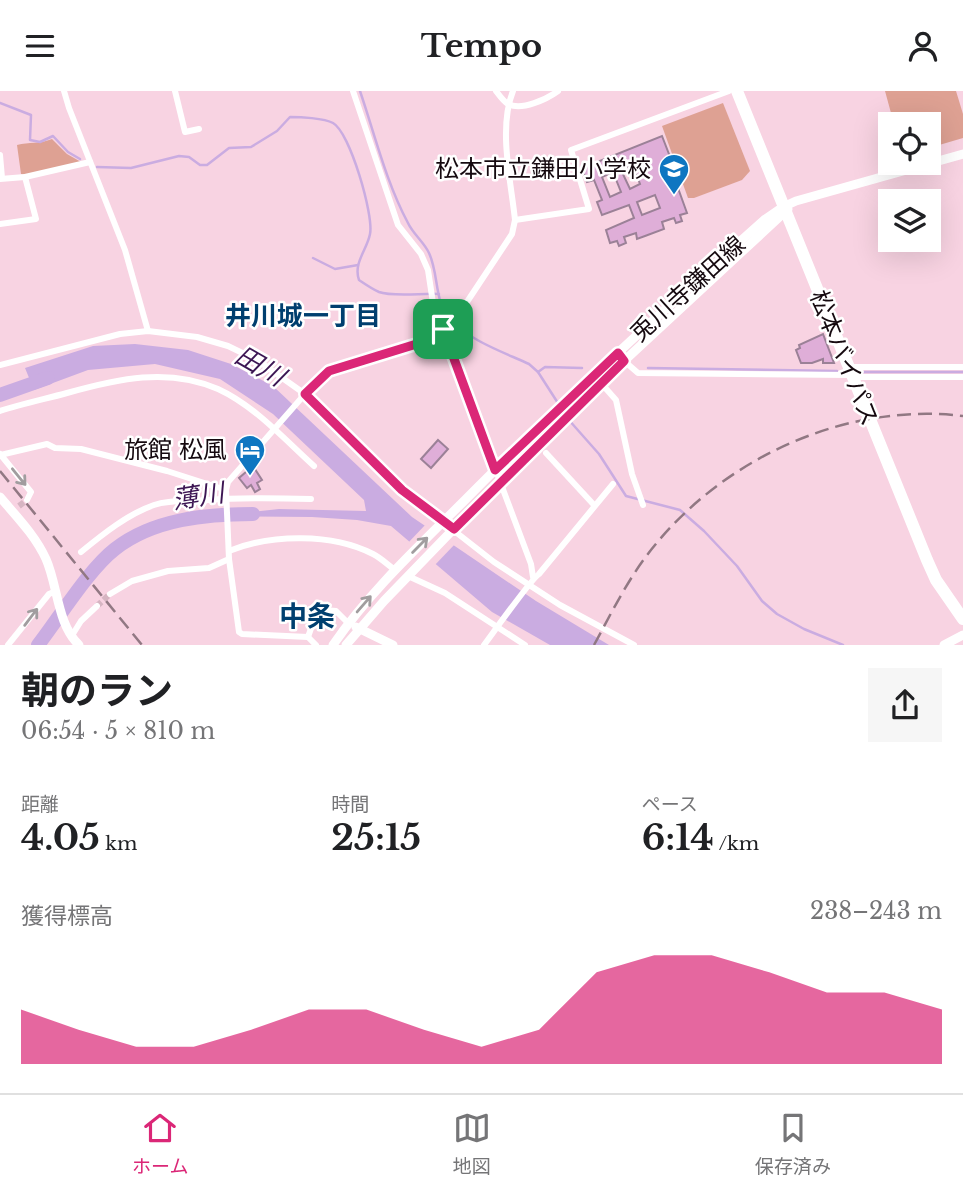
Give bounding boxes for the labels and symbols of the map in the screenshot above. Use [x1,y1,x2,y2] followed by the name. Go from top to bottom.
[657,152,691,196] school or university icon: 松本市立鎌田小学校
[435,154,651,183] place label: 松本市立鎌田小学校
[624,230,751,348] street label: 兎川寺鎌田線
[804,286,885,430] street label: 松本バイパス
[413,299,473,359] pin
[225,300,381,332] district label: 井川城一丁目
[229,339,293,394] water label: 田川
[233,433,267,477] hotel icon: 旅館 松風
[124,435,227,464] place label: 旅館 松風
[10,468,26,486] one-way arrow
[170,476,229,516] water label: 薄川
[411,537,428,554] one-way arrow
[356,595,372,613] one-way arrow
[279,599,335,634] district label: 中条
[24,608,39,626] one-way arrow

